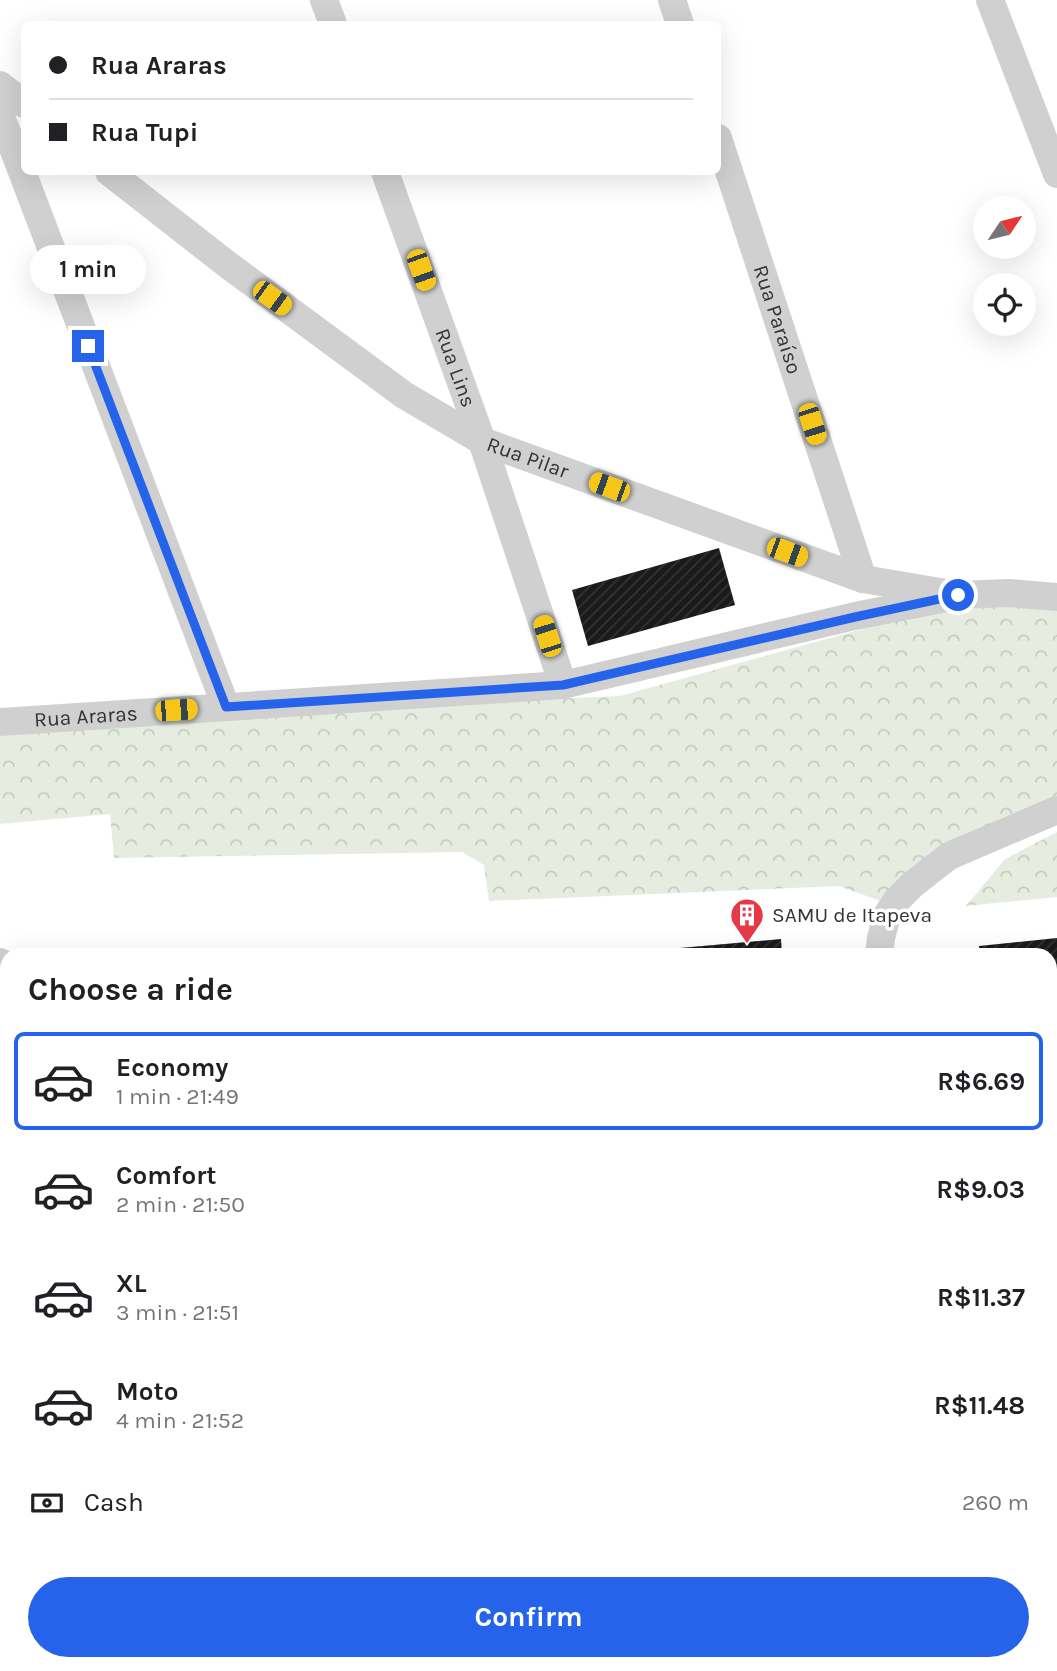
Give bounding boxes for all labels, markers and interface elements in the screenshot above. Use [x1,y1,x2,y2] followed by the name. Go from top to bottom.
[91,50,227,81] text: Rua Araras
[91,117,198,148] text: Rua Tupi
[973,196,1036,259] north arrow
[973,196,1036,336] map controls
[30,244,146,294] callout: 1 min
[404,247,439,293] car
[59,256,117,283] text: 1 min
[749,262,807,377] street label: Rua Paraíso
[973,273,1036,336] button: locate
[249,277,296,319] car
[430,325,481,410] street label: Rua Lins
[72,330,104,362] route end
[796,401,829,447] car
[484,432,572,483] street label: Rua Pilar
[586,470,633,504] car
[764,535,811,569] car
[942,579,974,611] route start
[531,613,564,659] car
[155,698,198,722] car
[33,701,138,732] street label: Rua Araras
[728,896,766,945] building icon: SAMU de Itapeva
[772,903,932,927] place label: SAMU de Itapeva
[28,971,233,1008] text: Choose a ride
[32,1050,95,1113] icon: car
[116,1052,228,1083] text: Economy
[937,1066,1025,1097] text: R$6.69
[116,1083,239,1110] text: 1 min · 21:49
[32,1158,95,1221] icon: car
[116,1160,217,1191] text: Comfort
[936,1174,1025,1205] text: R$9.03
[116,1191,245,1218] text: 2 min · 21:50
[32,1266,95,1329] icon: car
[116,1268,147,1299] text: XL
[937,1282,1025,1313] text: R$11.37
[116,1299,239,1326] text: 3 min · 21:51
[32,1374,95,1437] icon: car
[116,1376,178,1407] text: Moto
[934,1390,1025,1421] text: R$11.48
[116,1407,244,1434] text: 4 min · 21:52
[28,1484,66,1522] icon: cash
[84,1487,144,1518] text: Cash
[962,1489,1029,1516] text: 260 m
[28,1577,1029,1657] button: Confirm

